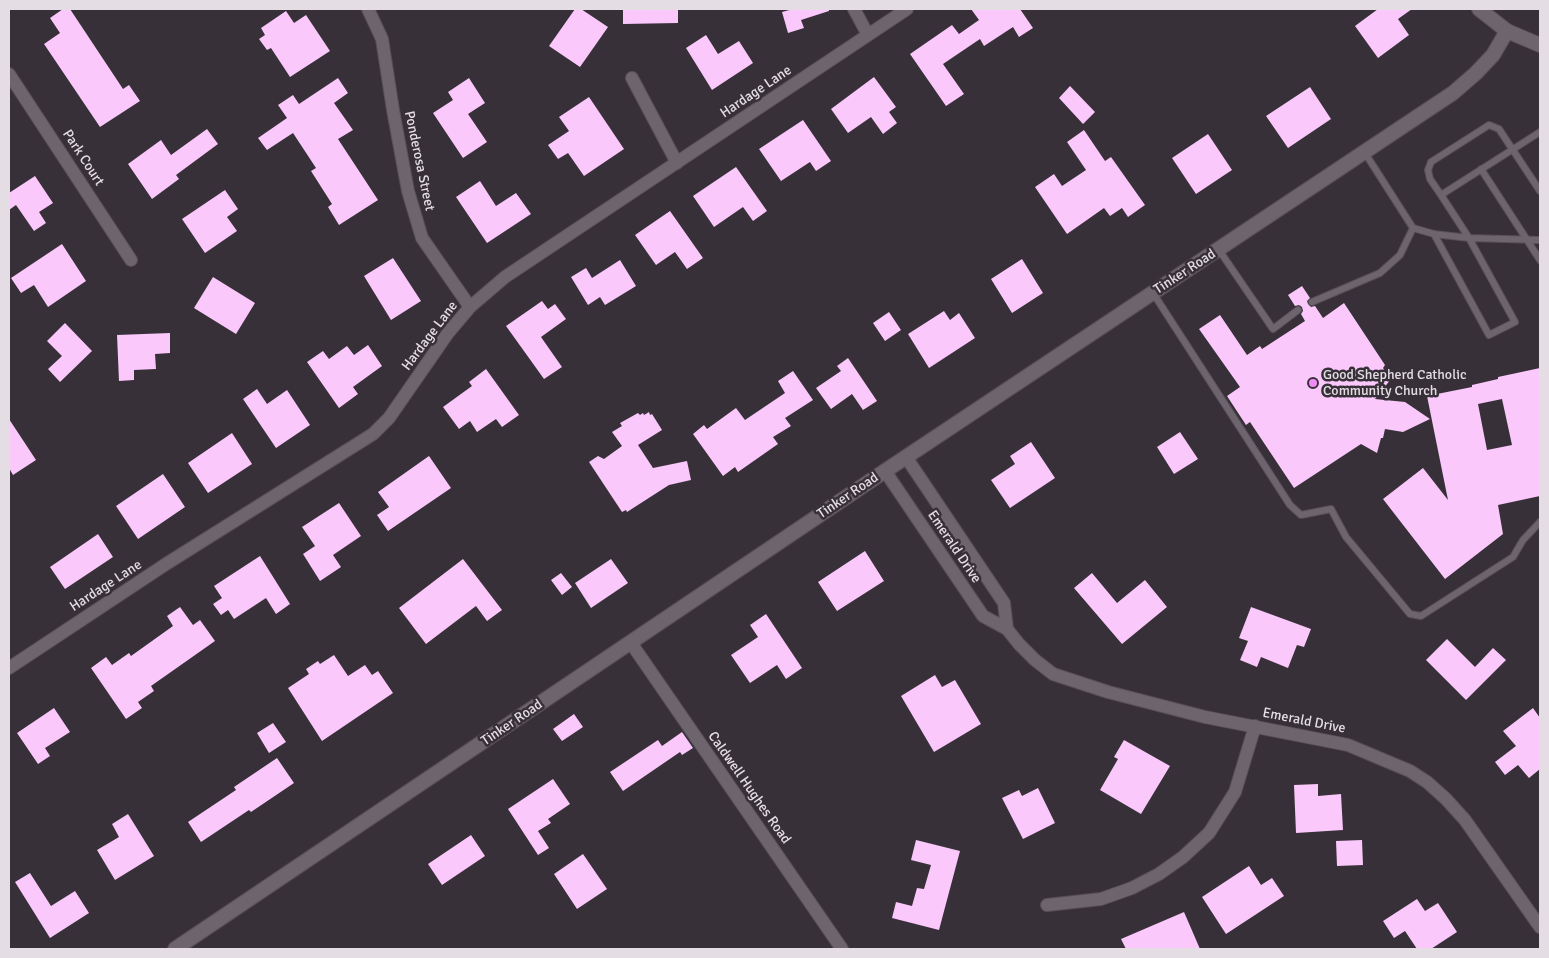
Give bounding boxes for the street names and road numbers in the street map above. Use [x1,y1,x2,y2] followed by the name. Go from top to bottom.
[717,62,795,122] street label: Hardage Lane
[400,109,438,213] street label: Ponderosa Street
[59,127,107,189] street label: Park Court
[1151,246,1219,298] street label: Tinker Road
[398,298,462,374] street label: Hardage Lane
[814,469,882,523] street label: Tinker Road
[924,507,984,587] street label: Emerald Drive
[67,557,145,615] street label: Hardage Lane
[478,696,546,750] street label: Tinker Road
[1261,705,1347,737] street label: Emerald Drive
[704,729,794,847] street label: Caldwell Hughes Road

